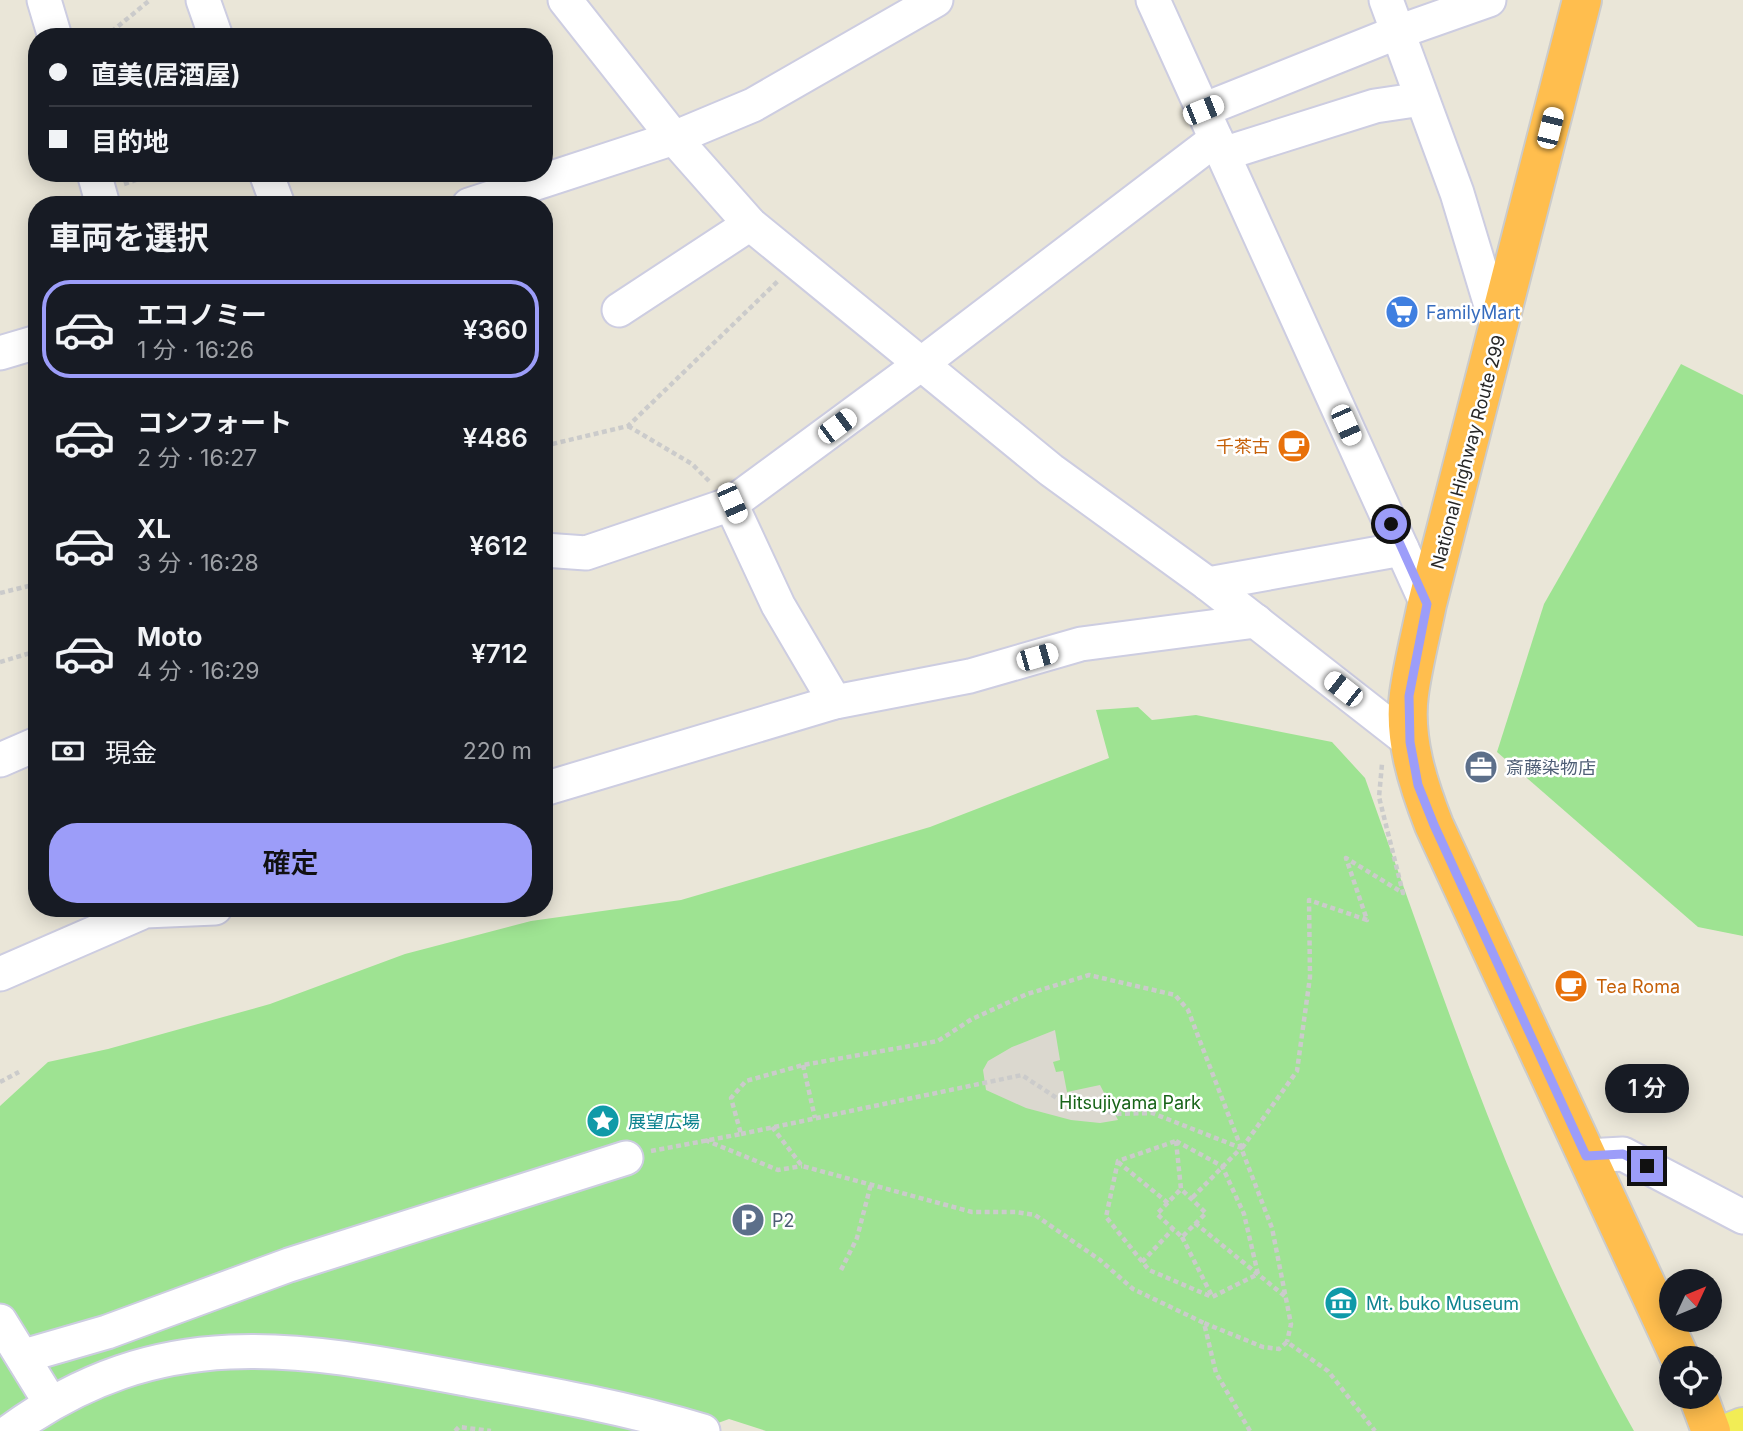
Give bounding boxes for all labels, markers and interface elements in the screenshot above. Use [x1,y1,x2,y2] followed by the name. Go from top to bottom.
[91,59,241,90] text: 直美(居酒屋)
[1180,92,1227,128] car
[1535,105,1566,151] car
[91,126,169,157] text: 目的地
[49,218,209,257] text: 車両を選択
[1383,293,1421,331] supermarket icon: FamilyMart
[53,298,116,361] icon: car
[137,299,267,330] text: エコノミー
[1426,302,1520,323] place label: FamilyMart
[463,314,528,345] text: ¥360
[1427,333,1509,571] street label: National Highway Route 299
[137,336,254,364] text: 1 分 · 16:26
[1328,402,1365,448] car
[814,405,861,447] car
[53,406,116,469] icon: car
[137,407,292,438] text: コンフォート
[463,422,528,453] text: ¥486
[1275,427,1313,465] cafe icon: 千茶古
[1216,436,1270,457] place label: 千茶古
[137,444,257,472] text: 2 分 · 16:27
[714,480,751,526] car
[1375,508,1407,540] route start
[137,513,171,544] text: XL
[53,514,116,577] icon: car
[470,530,528,561] text: ¥612
[137,549,259,577] text: 3 分 · 16:28
[137,621,202,652] text: Moto
[53,622,116,685] icon: car
[471,638,528,669] text: ¥712
[1014,641,1061,673] car
[137,657,259,685] text: 4 分 · 16:29
[1320,668,1367,710] car
[49,732,87,770] icon: cash
[105,737,157,768] text: 現金
[463,737,532,765] text: 220 m
[1462,748,1500,786] office icon: 斎藤染物店
[1506,757,1596,778] place label: 斎藤染物店
[49,823,532,903] button: 確定
[1552,967,1590,1005] cafe icon: Tea Roma
[1596,976,1680,997] place label: Tea Roma
[1605,1064,1689,1114] callout: 1 分
[1628,1074,1666,1102] text: 1 分
[1059,1092,1201,1113] park label: Hitsujiyama Park
[584,1102,622,1140] place icon: 展望広場
[628,1111,700,1132] place label: 展望広場
[1631,1150,1663,1182] route end
[729,1201,767,1239] parking icon: P2
[772,1210,794,1231] place label: P2
[1659,1269,1722,1332] north arrow
[1659,1269,1722,1409] map controls
[1322,1284,1360,1322] museum icon: Mt. buko Museum
[1366,1293,1519,1314] place label: Mt. buko Museum
[1659,1346,1722,1409] button: locate

